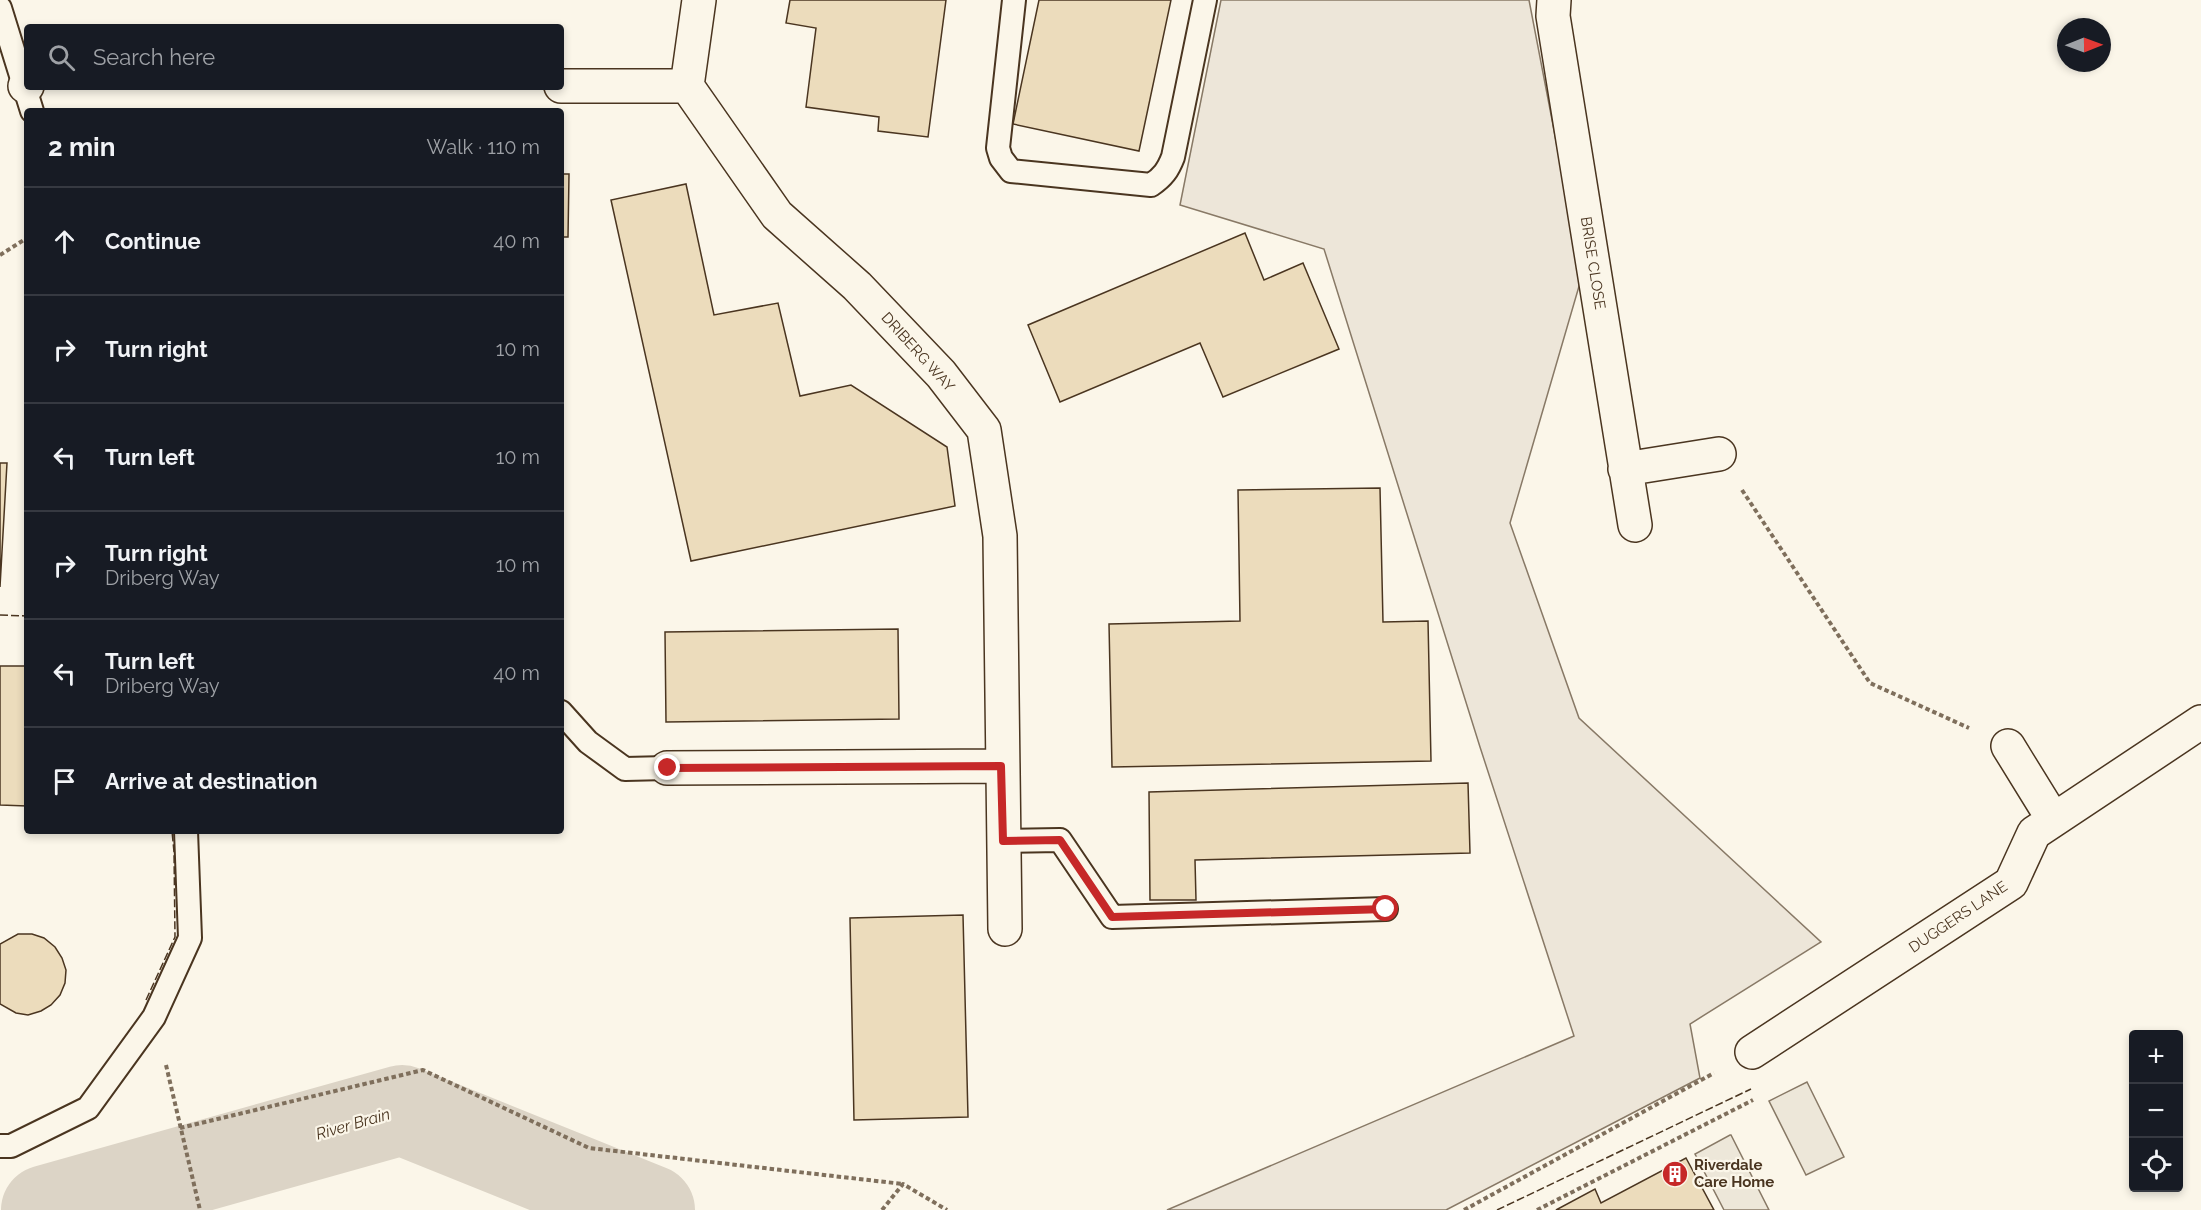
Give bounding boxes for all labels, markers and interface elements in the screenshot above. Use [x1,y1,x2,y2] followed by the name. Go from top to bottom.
[2057,18,2111,72] north arrow
[24,24,564,90] search box
[45,41,78,74] icon: search
[93,44,215,70] text: Search here
[48,132,115,162] text: 2 min
[426,135,540,159] text: Walk · 110 m
[1577,215,1609,311] street label: BRISE CLOSE
[48,225,81,258] icon: ahead
[105,228,201,254] text: Continue
[493,229,540,253] text: 40 m
[878,309,959,396] street label: DRIBERG WAY
[48,333,81,366] icon: right
[105,336,208,362] text: Turn right
[496,337,540,361] text: 10 m
[48,441,81,474] icon: left
[105,444,195,470] text: Turn left
[496,445,540,469] text: 10 m
[105,540,208,566] text: Turn right
[48,549,81,582] icon: right
[496,553,540,577] text: 10 m
[105,566,220,590] text: Driberg Way
[105,648,195,674] text: Turn left
[48,657,81,690] icon: left
[493,661,540,685] text: 40 m
[105,674,220,698] text: Driberg Way
[654,754,680,780] route end
[48,765,81,798] icon: arrive
[105,768,318,794] text: Arrive at destination
[1905,877,2011,957] street label: DUGGERS LANE
[1372,895,1398,921] route start
[2129,1030,2183,1192] map controls
[2129,1030,2183,1084] button: +
[2129,1084,2183,1138] button: −
[314,1104,392,1144] water label: River Brain
[2129,1138,2183,1192] button: locate
[1694,1156,1774,1191] place label: Riverdale Care Home
[1660,1159,1690,1189] building icon: Riverdale Care Home

